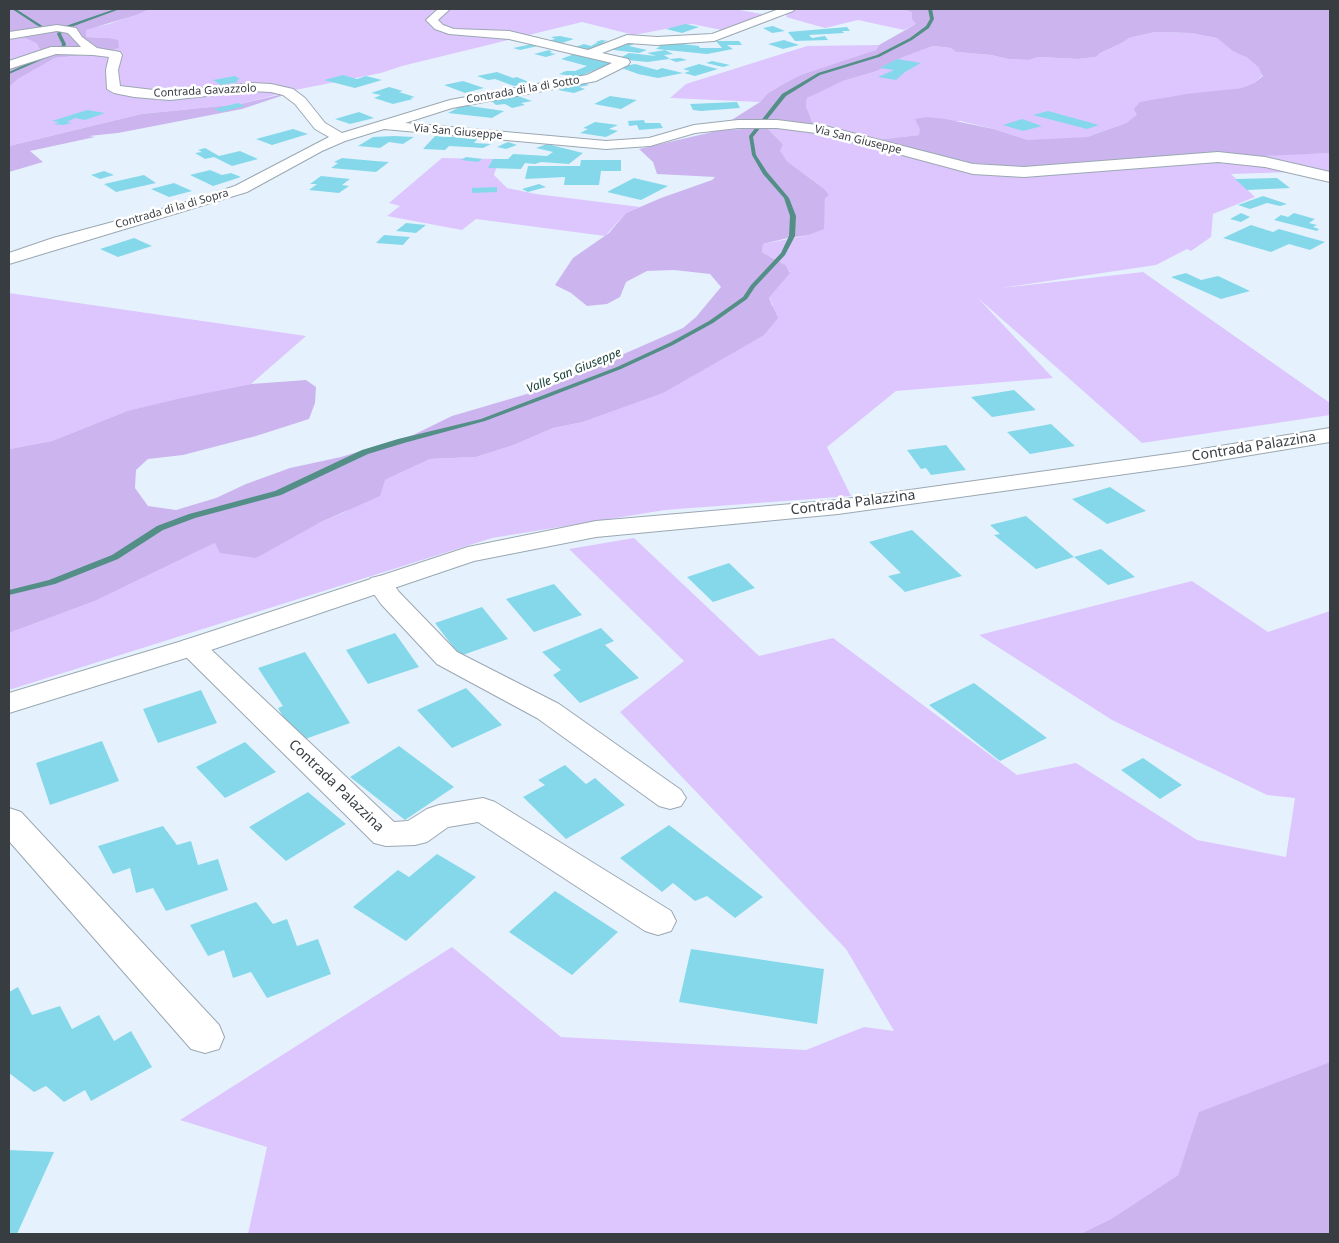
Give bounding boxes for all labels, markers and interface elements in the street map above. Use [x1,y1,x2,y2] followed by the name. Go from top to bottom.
[465,74,581,106] street label: Contrada di la di Sotto
[153,82,257,100] street label: Contrada Gavazzolo
[413,122,503,142] street label: Via San Giuseppe
[813,123,903,157] street label: Via San Giuseppe
[114,186,230,232] street label: Contrada di la di Sopra
[525,345,623,397] water label: Valle San Giuseppe
[1191,429,1317,465] street label: Contrada Palazzina
[790,487,916,519] street label: Contrada Palazzina
[285,736,387,836] street label: Contrada Palazzina

